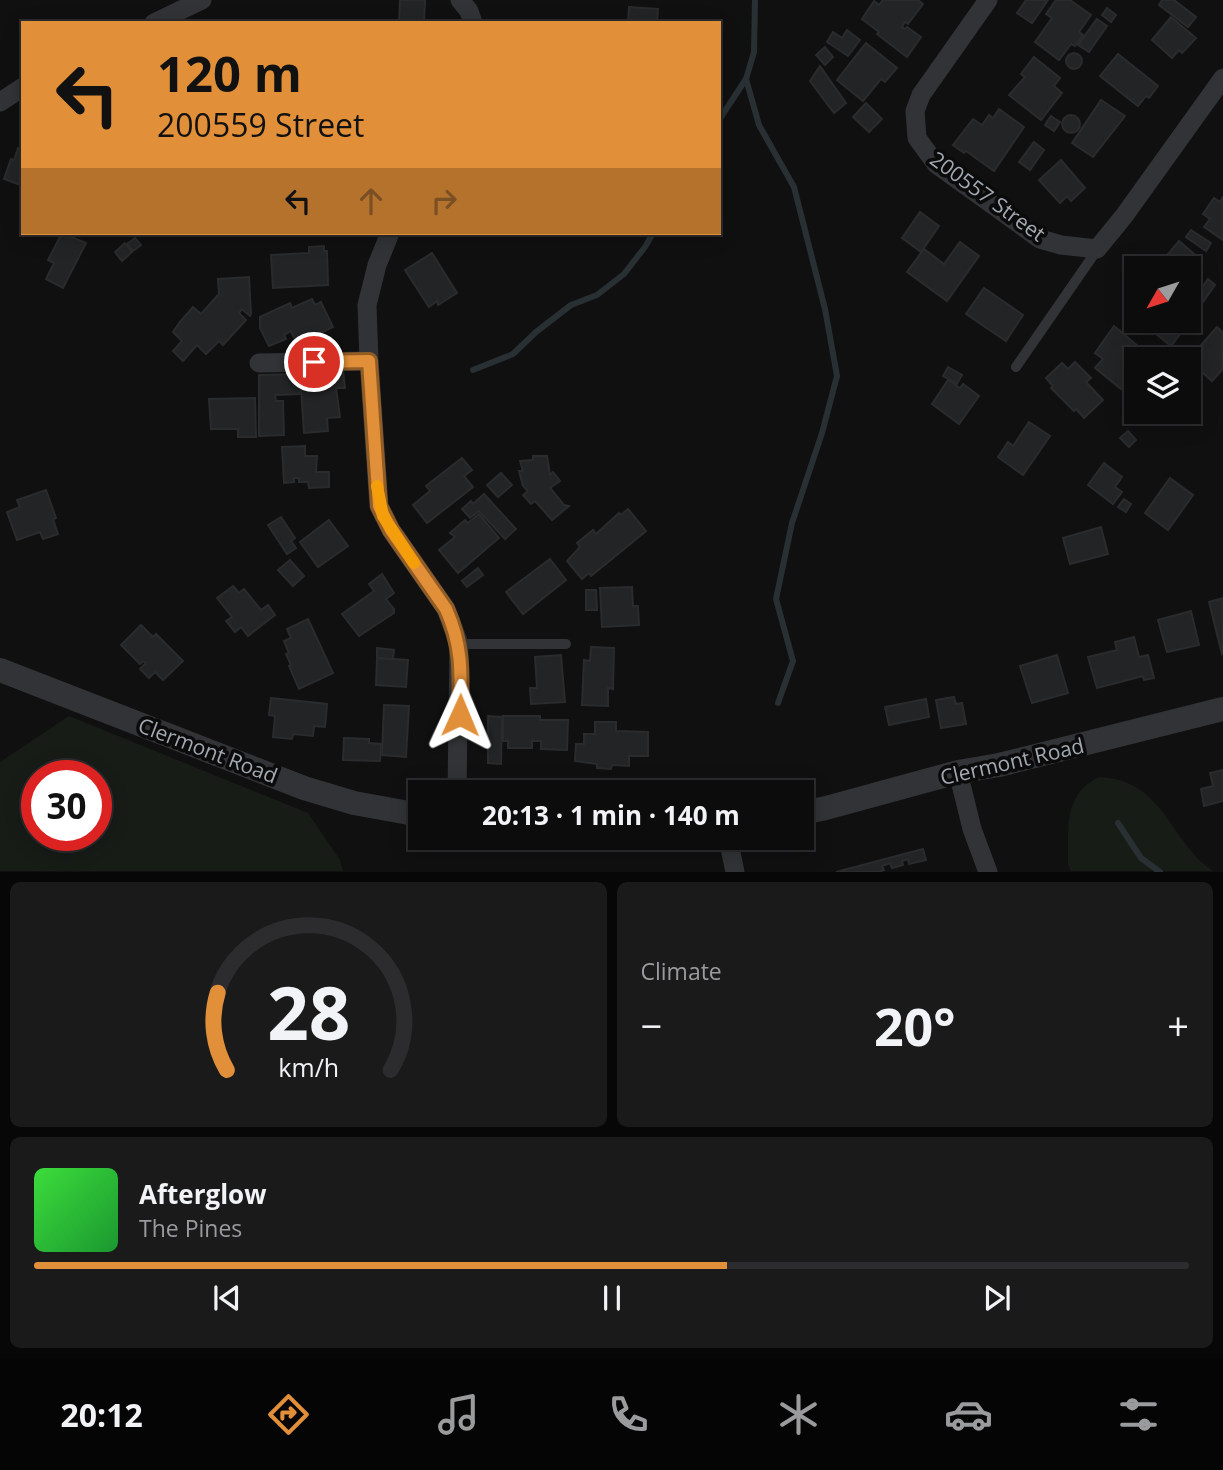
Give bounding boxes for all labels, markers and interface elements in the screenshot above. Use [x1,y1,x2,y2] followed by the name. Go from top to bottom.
[157,40,302,106] text: 120 m
[42,49,133,140] icon: left
[157,103,364,146] text: 200559 Street
[925,145,1051,247] street label: 200557 Street
[279,182,317,220] icon: left
[352,182,390,220] icon: ahead
[425,182,463,220] icon: right
[1124,256,1200,332] north arrow
[1124,256,1201,424] map controls
[284,332,344,392] pin
[295,343,333,381] icon: arrive
[1124,347,1201,424] button: layers
[423,678,497,752] position arrow
[134,711,282,789] street label: Clermont Road
[937,731,1087,791] street label: Clermont Road
[21,760,112,851] speed limit sign: 30
[482,797,740,833] text: 20:13 · 1 min · 140 m
[641,955,722,987] text: Climate
[267,963,350,1062] text: 28
[874,990,956,1061] text: 20°
[641,999,662,1051] text: −
[1167,999,1189,1051] text: +
[278,1050,339,1084] text: km/h
[139,1176,266,1212] text: Afterglow
[139,1212,242,1244] text: The Pines
[208,1279,246,1317] icon: previous
[593,1279,631,1317] icon: pause
[978,1279,1016,1317] icon: next
[264,1390,313,1439] icon: directions
[434,1390,483,1439] icon: music
[604,1390,653,1439] icon: phone
[774,1390,823,1439] icon: climate
[944,1390,993,1439] icon: car
[1114,1390,1163,1439] icon: filters
[60,1393,143,1436] text: 20:12

